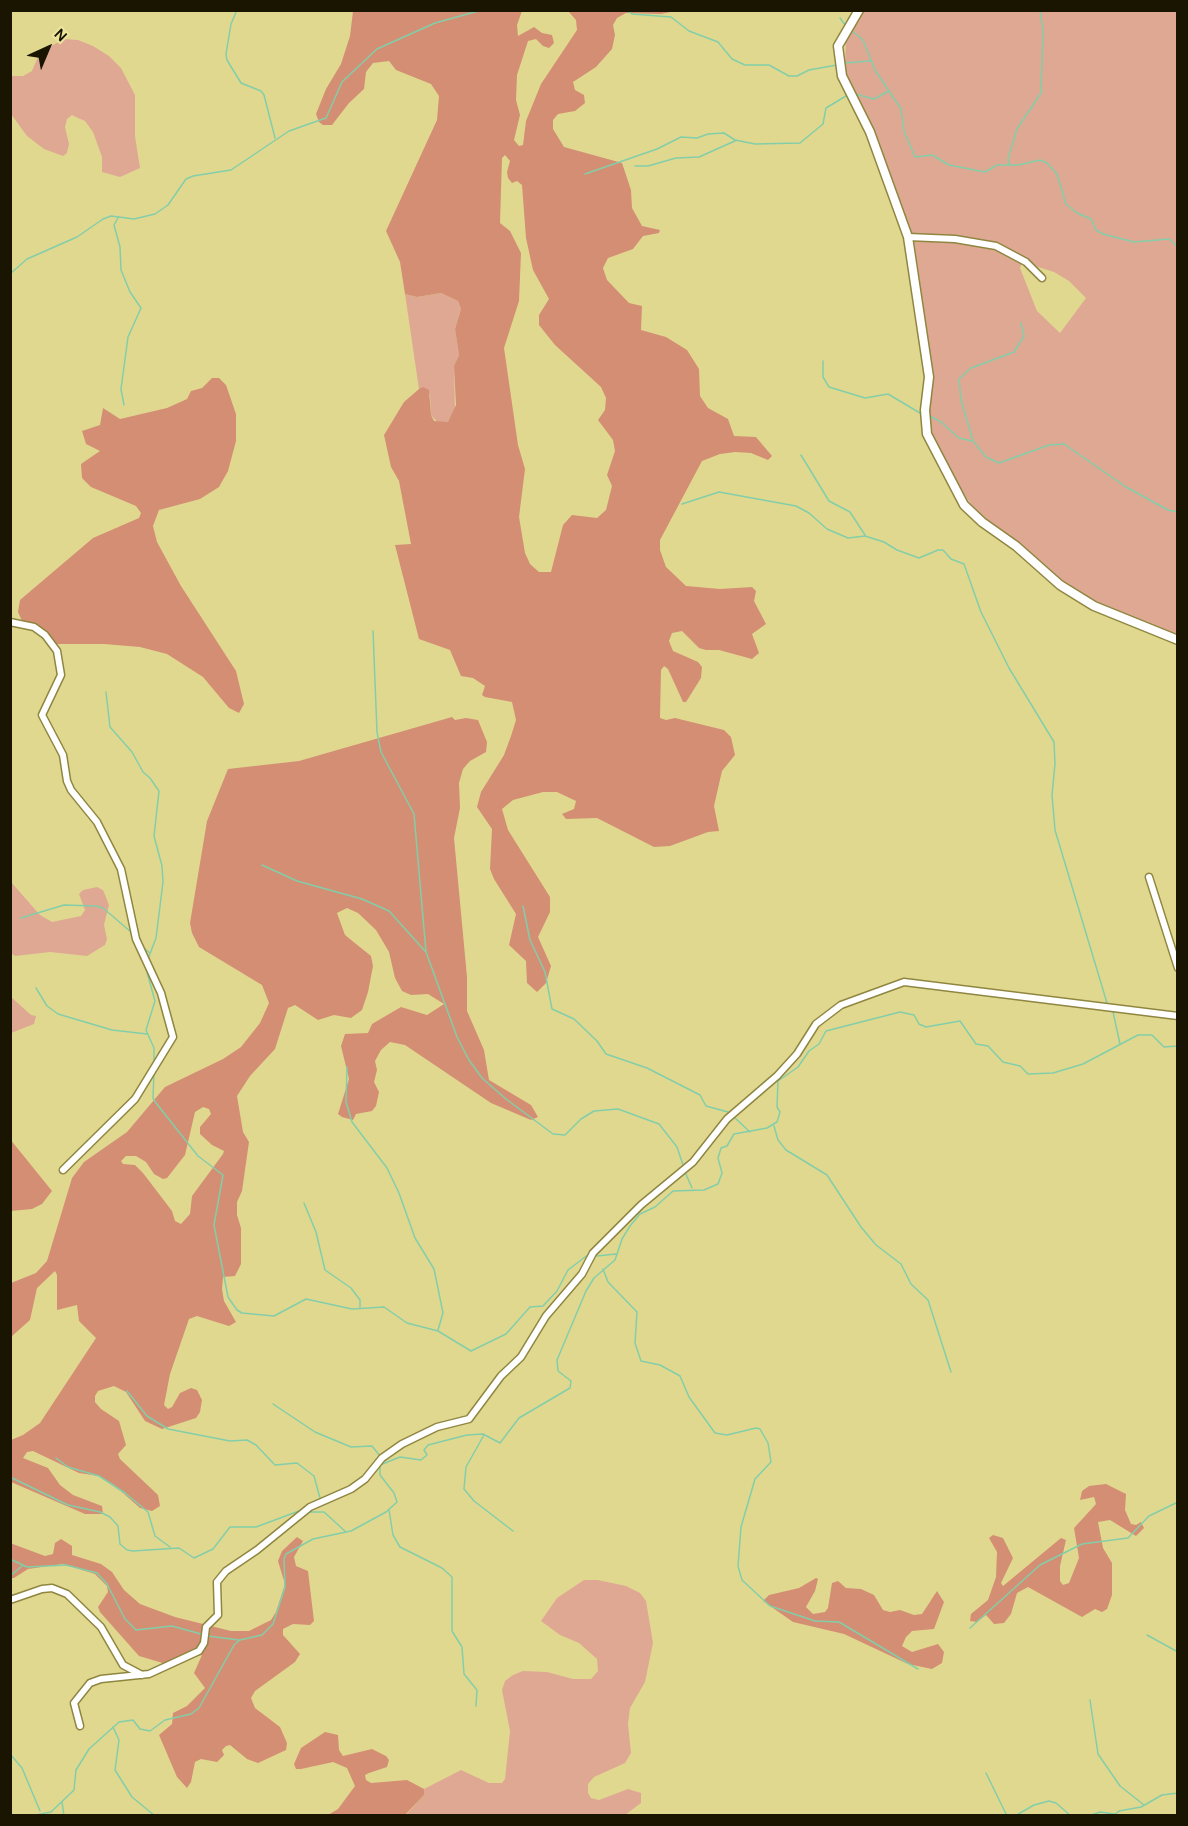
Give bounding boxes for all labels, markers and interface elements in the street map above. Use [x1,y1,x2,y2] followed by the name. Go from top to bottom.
[18,18,78,78] north arrow
[50,24,72,46] text: N

